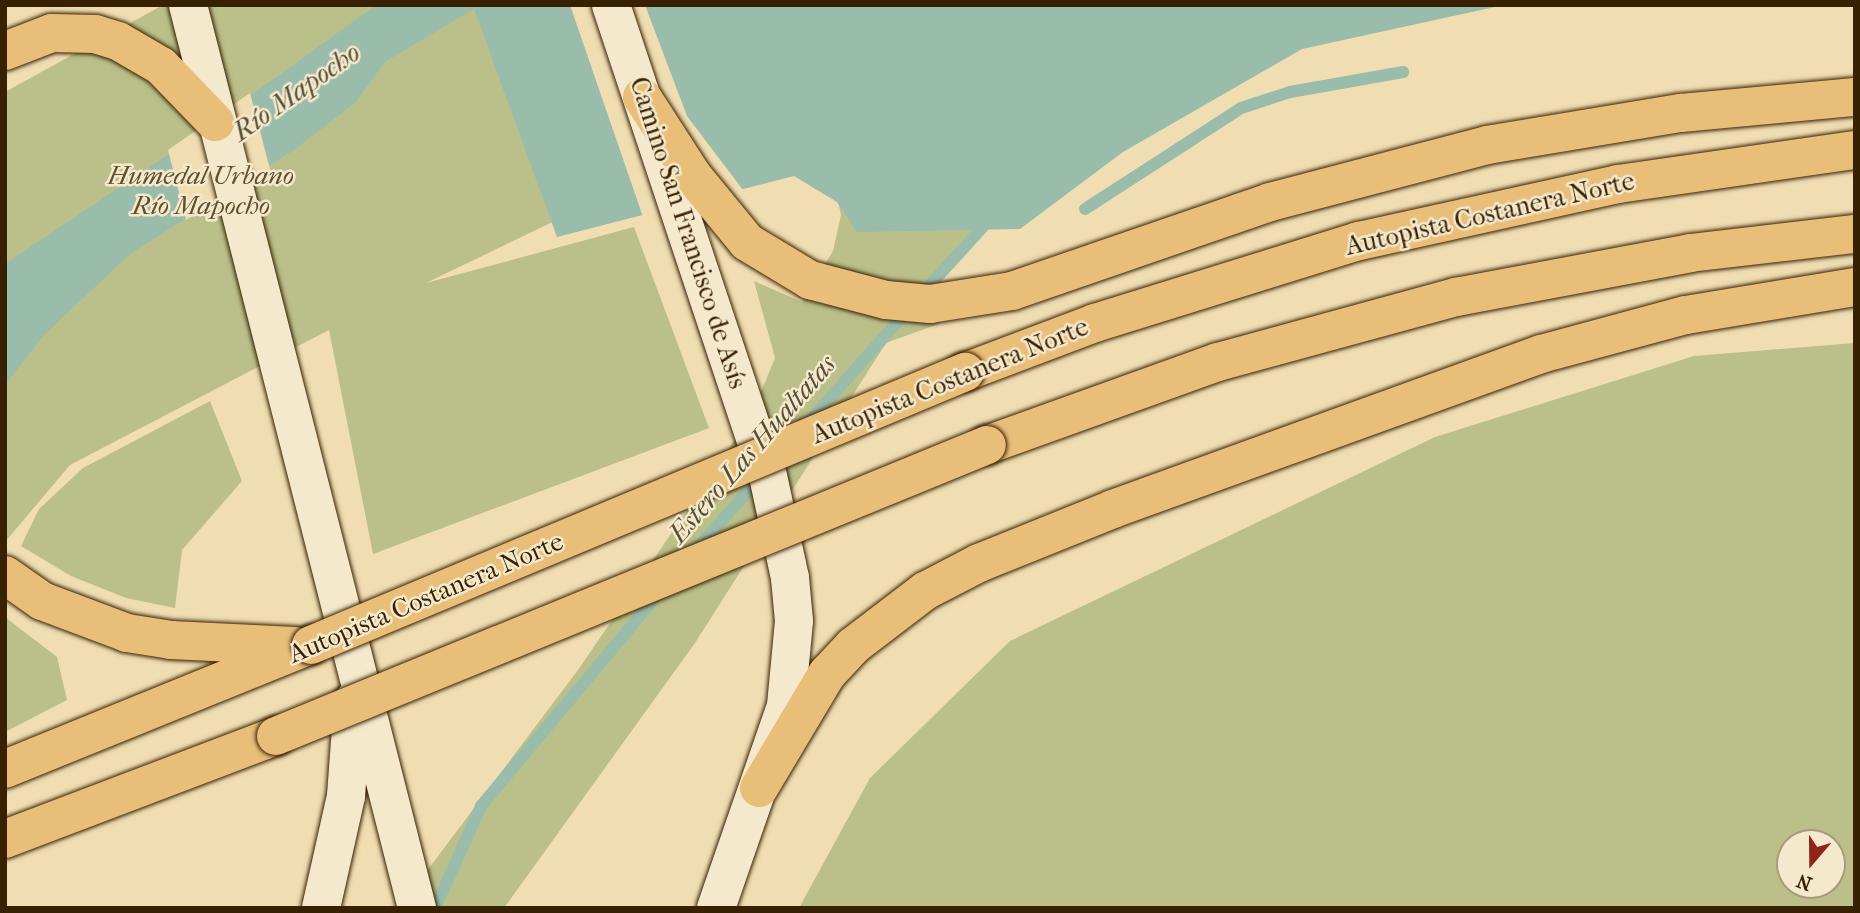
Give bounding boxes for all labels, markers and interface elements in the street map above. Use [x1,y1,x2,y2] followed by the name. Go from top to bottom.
[226,36,366,148] water label: Río Mapocho
[623,73,753,393] street label: Camino San Francisco de Asís
[108,160,294,222] park label: Humedal Urbano Río Mapocho
[1343,166,1637,262] street label: Autopista Costanera Norte
[807,311,1093,451] street label: Autopista Costanera Norte
[661,348,843,550] water label: Estero Las Hualtatas
[284,526,568,670] street label: Autopista Costanera Norte
[1776,829,1846,899] north arrow
[1794,869,1815,895] text: N

